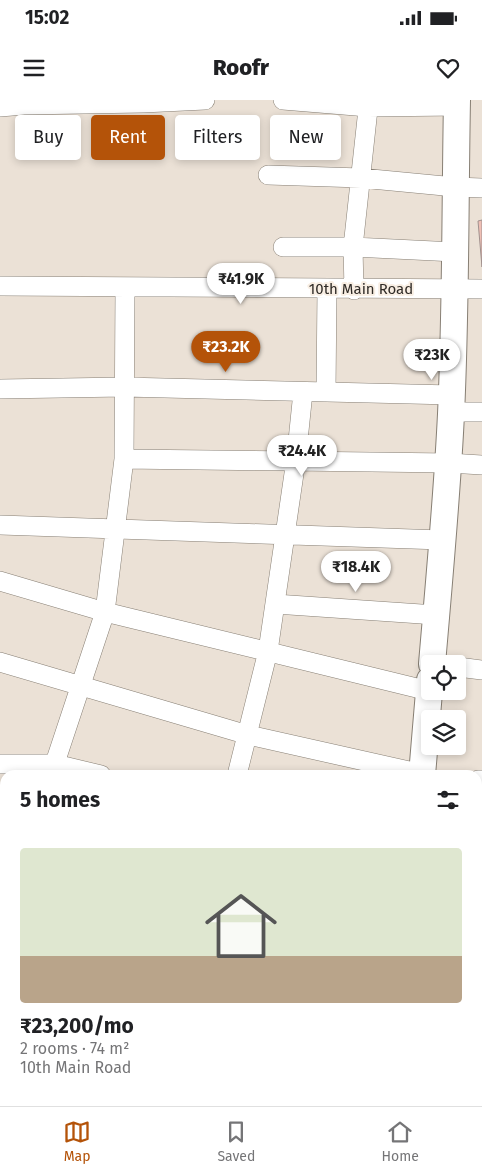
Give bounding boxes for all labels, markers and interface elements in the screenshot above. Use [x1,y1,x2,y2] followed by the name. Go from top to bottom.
[25,6,69,29] text: 15:02
[20,54,48,82] icon: menu
[213,54,269,81] text: Roofr
[434,54,462,82] icon: heart
[15,115,81,160] chip: Buy
[91,115,165,160] chip: Rent
[175,115,260,160] chip: Filters
[270,115,341,160] chip: New
[200,262,282,305] pin: ₹41.9K
[218,269,264,288] text: ₹41.9K
[309,280,413,298] street label: 10th Main Road
[185,330,267,373] pin: ₹23.2K
[202,337,250,356] text: ₹23.2K
[402,338,462,381] pin: ₹23K
[414,345,450,364] text: ₹23K
[261,434,343,477] pin: ₹24.4K
[278,441,326,460] text: ₹24.4K
[315,550,397,593] pin: ₹18.4K
[332,557,380,576] text: ₹18.4K
[421,655,466,755] map controls
[421,655,466,700] button: locate
[421,710,466,755] button: layers
[434,786,462,814] icon: filters
[20,787,100,813] text: 5 homes
[196,881,286,971] icon: home
[20,1013,134,1039] text: ₹23,200/mo
[20,1039,129,1058] text: 2 rooms · 74 m²
[20,1058,131,1077] text: 10th Main Road
[63,1118,91,1165] tab: Map
[217,1118,255,1165] tab: Saved
[382,1118,419,1165] tab: Home

